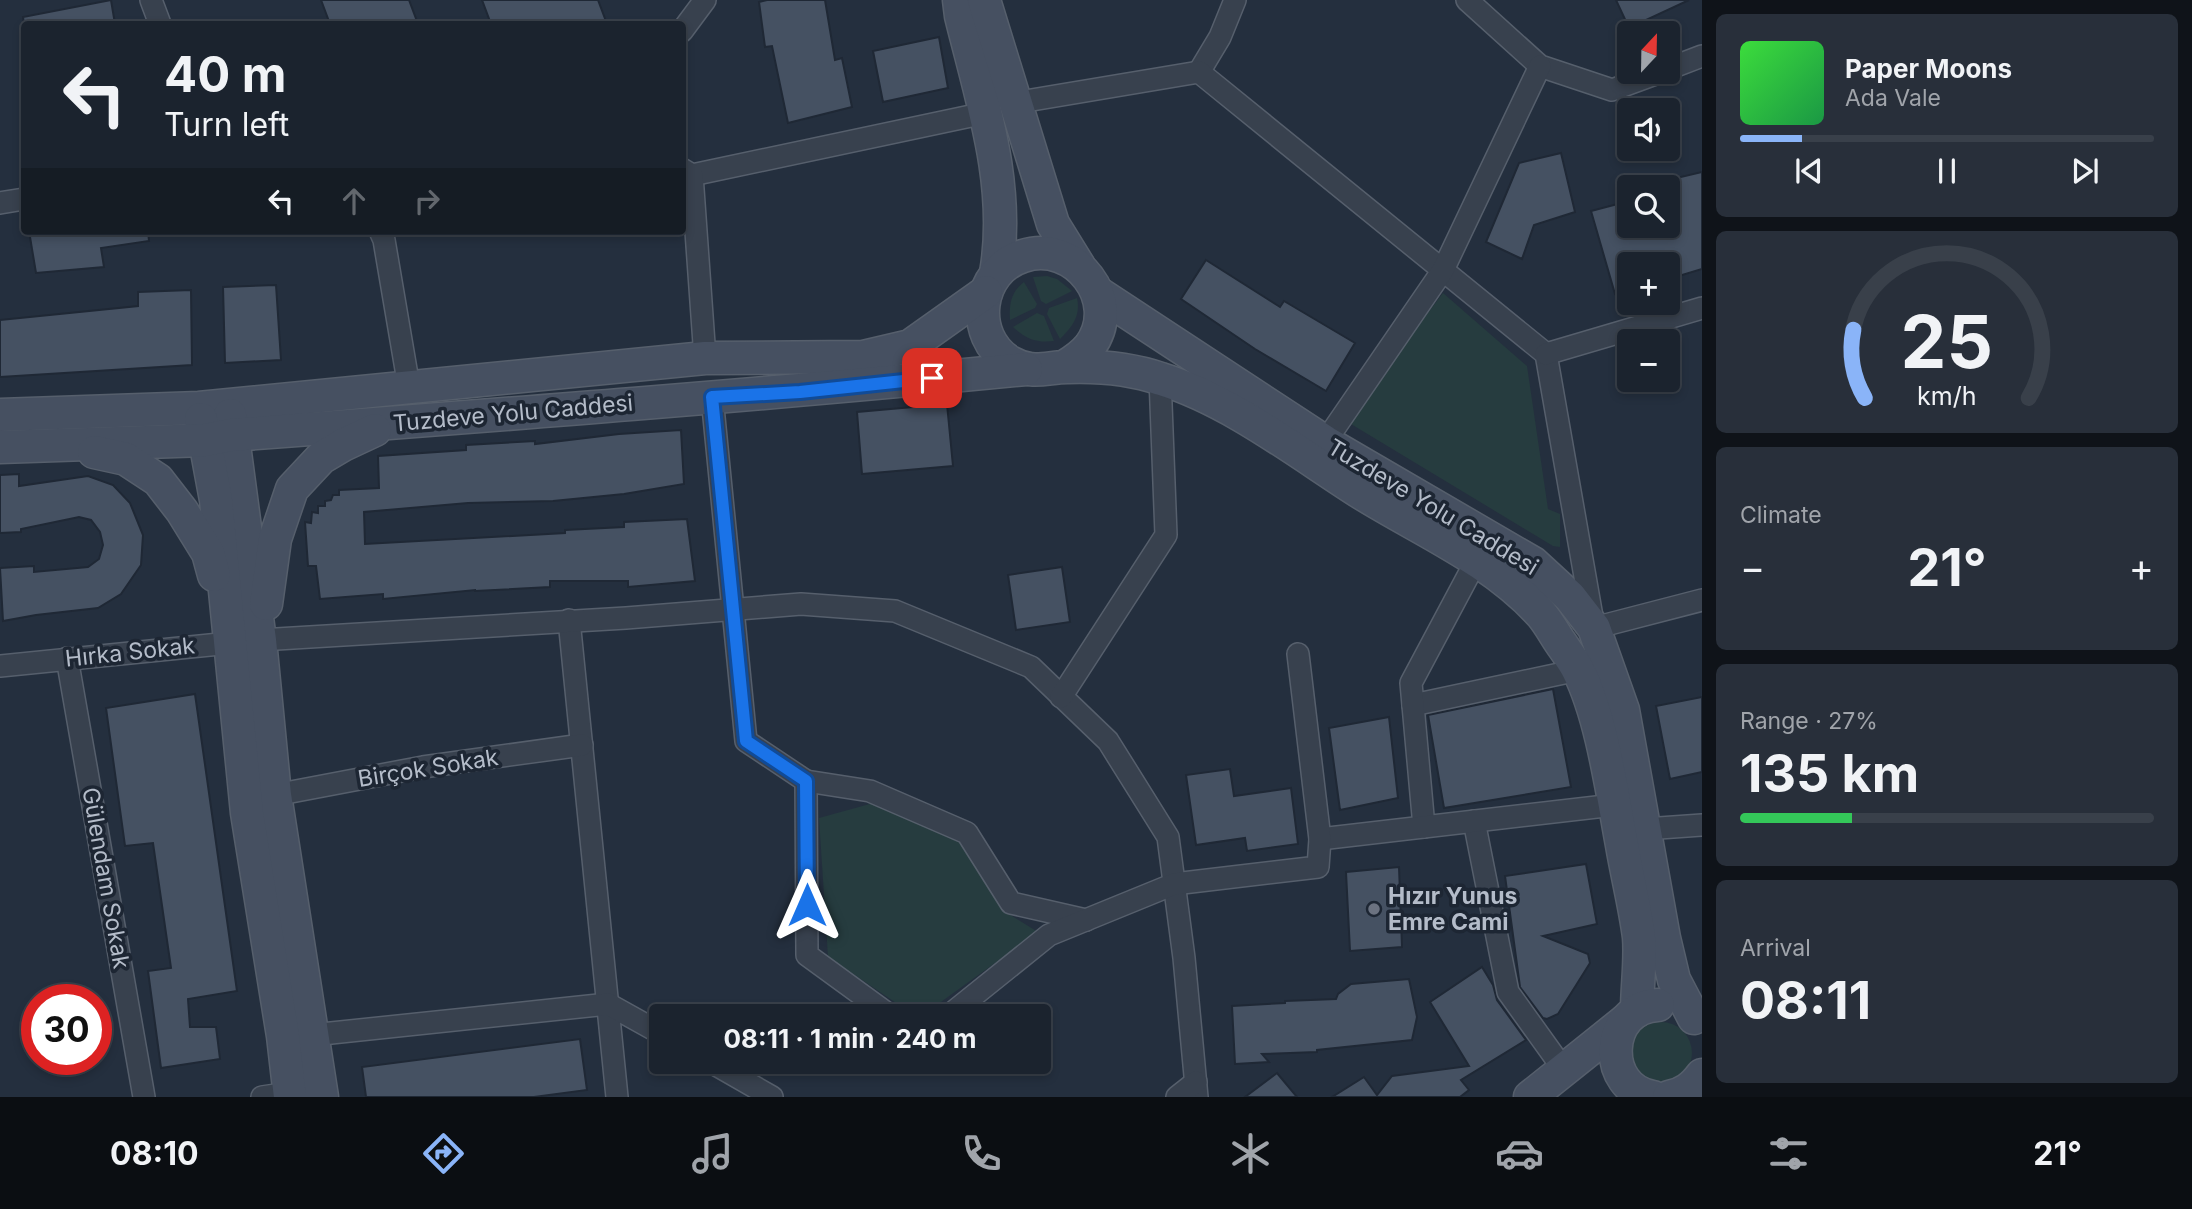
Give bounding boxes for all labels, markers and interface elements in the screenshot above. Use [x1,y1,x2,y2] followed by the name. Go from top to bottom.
[1617,21,1680,84] north arrow
[1617,21,1680,392] map controls
[164,45,287,104] text: 40 m
[49,49,140,140] icon: left
[1845,53,2012,84] text: Paper Moons
[1845,84,1941,112] text: Ada Vale
[1617,98,1680,161] button: sound
[164,105,289,144] text: Turn left
[1790,152,1828,190] icon: previous
[1928,152,1966,190] icon: pause
[2066,152,2104,190] icon: next
[1617,175,1680,238] button: search
[262,182,300,220] icon: left
[335,182,373,220] icon: ahead
[408,182,446,220] icon: right
[1617,252,1680,315] button: +
[1901,297,1993,386] text: 25
[1617,329,1680,392] button: −
[902,348,962,408] pin
[913,359,951,397] icon: arrive
[1917,381,1977,411] text: km/h
[392,389,634,437] street label: Tuzdeve Yolu Caddesi
[1323,433,1543,581] street label: Tuzdeve Yolu Caddesi
[1740,501,1822,529] text: Climate
[1907,536,1987,599] text: 21°
[1740,544,1765,590] text: −
[2129,544,2154,590] text: +
[64,631,197,673] street label: Hırka Sokak
[1740,707,1878,735] text: Range · 27%
[1740,742,1919,805] text: 135 km
[356,743,500,793] street label: Birçok Sokak
[76,785,136,971] street label: Gülendam Sokak
[770,868,844,942] position arrow
[1388,882,1517,936] place label: Hızır Yunus Emre Cami
[1366,901,1382,917] marker: Hızır Yunus Emre Cami
[1740,934,1811,962] text: Arrival
[1740,969,1871,1032] text: 08:11
[21,984,112,1075] speed limit sign: 30
[724,1023,976,1054] text: 08:11 · 1 min · 240 m
[419,1129,468,1178] icon: directions
[688,1129,737,1178] icon: music
[957,1129,1006,1178] icon: phone
[1226,1129,1275,1178] icon: climate
[1495,1129,1544,1178] icon: car
[1764,1129,1813,1178] icon: filters
[110,1134,199,1173] text: 08:10
[2033,1134,2082,1173] text: 21°

